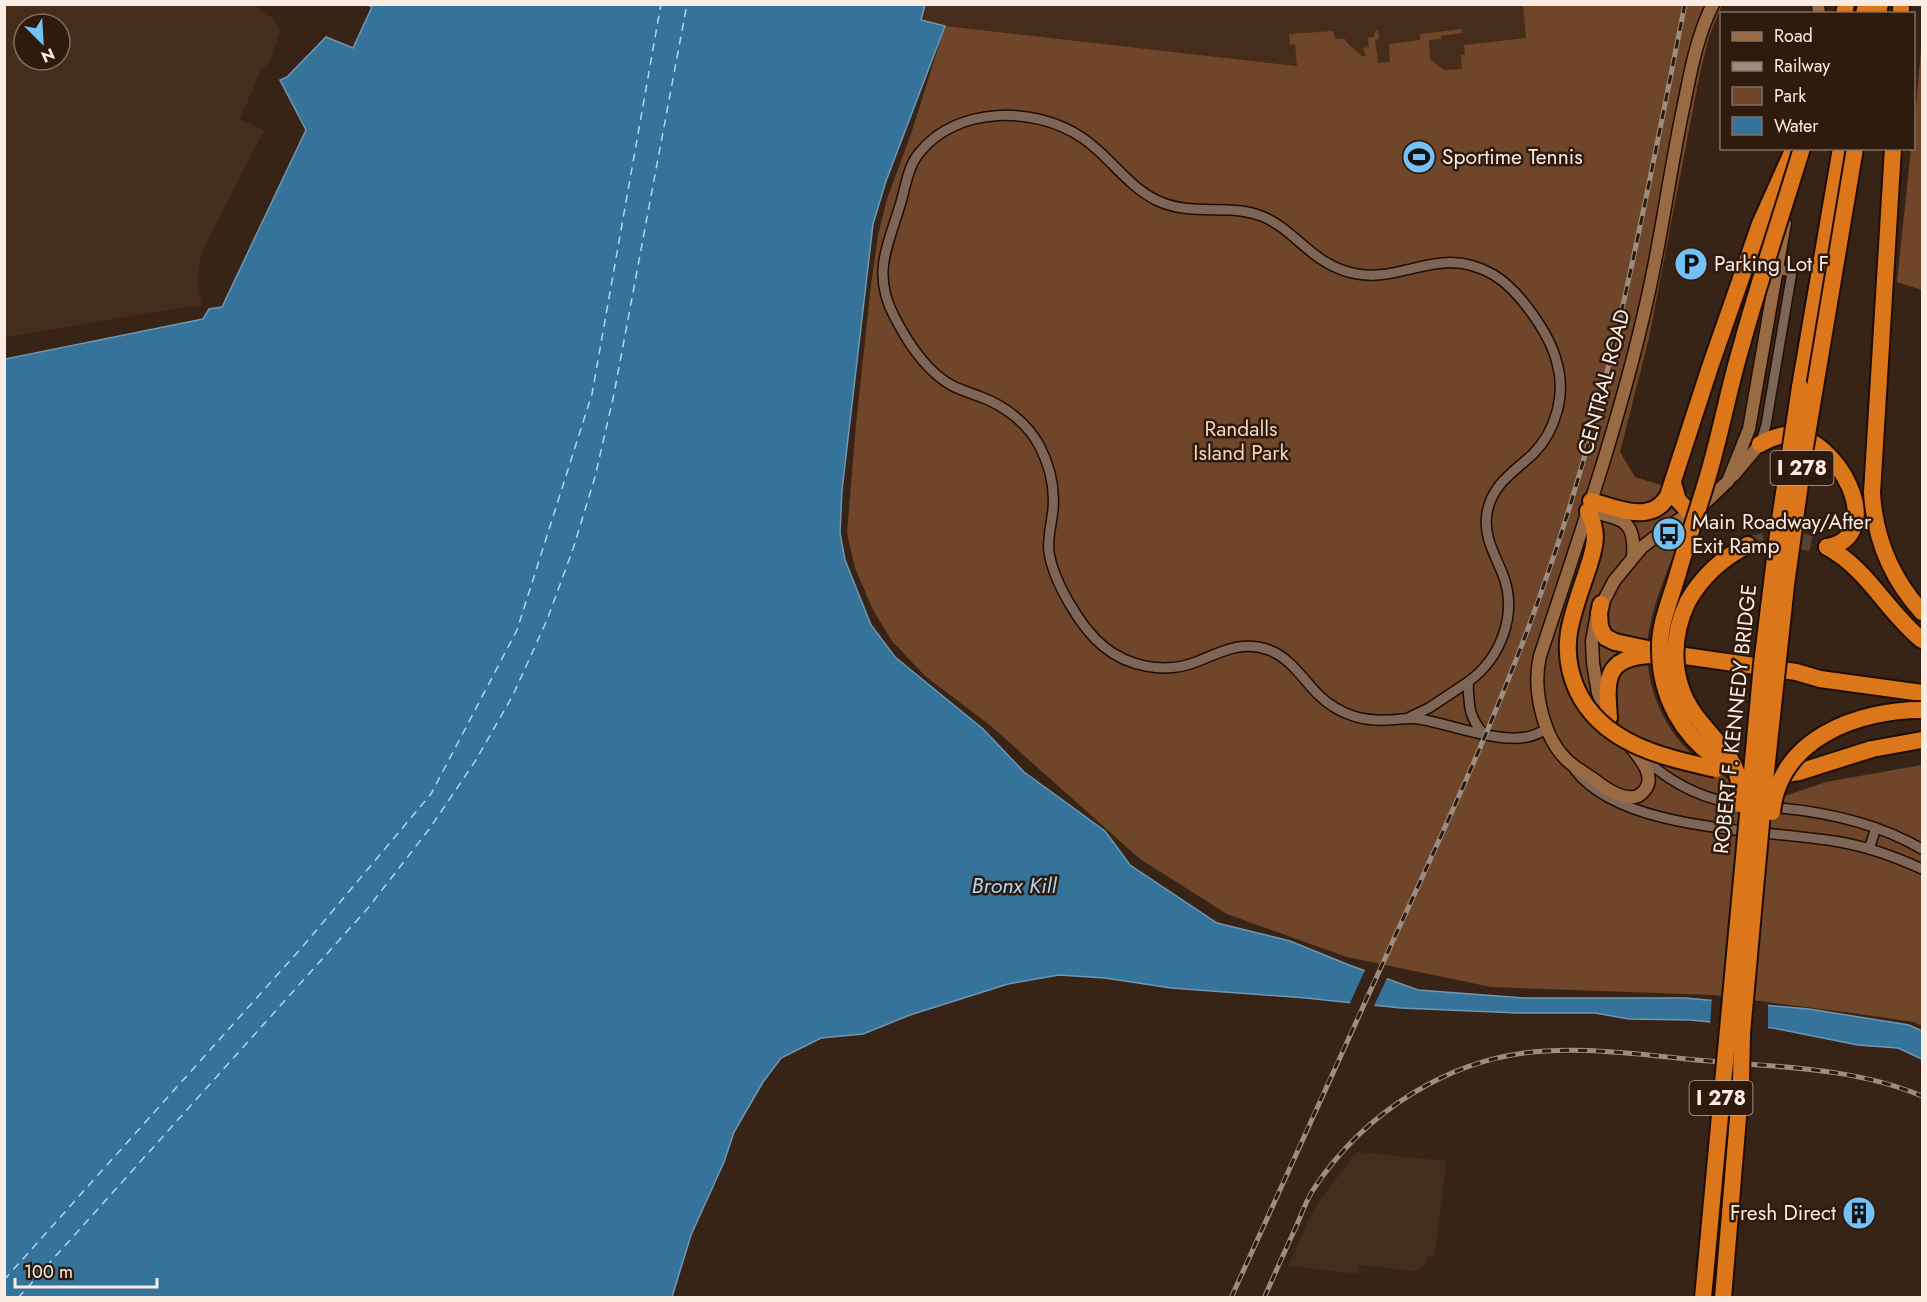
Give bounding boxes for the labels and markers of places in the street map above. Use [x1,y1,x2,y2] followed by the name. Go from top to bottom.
[1401,139,1437,175] sports icon: Sportime Tennis
[1442,142,1583,172] place label: Sportime Tennis
[1673,246,1709,282] parking icon: Parking Lot F
[1714,249,1829,279] place label: Parking Lot F
[1692,507,1872,561] place label: Main Roadway/After Exit Ramp
[1651,516,1687,552] bus stop icon: Main Roadway/After Exit Ramp
[1841,1195,1877,1231] building icon: Fresh Direct
[1730,1198,1836,1228] place label: Fresh Direct

